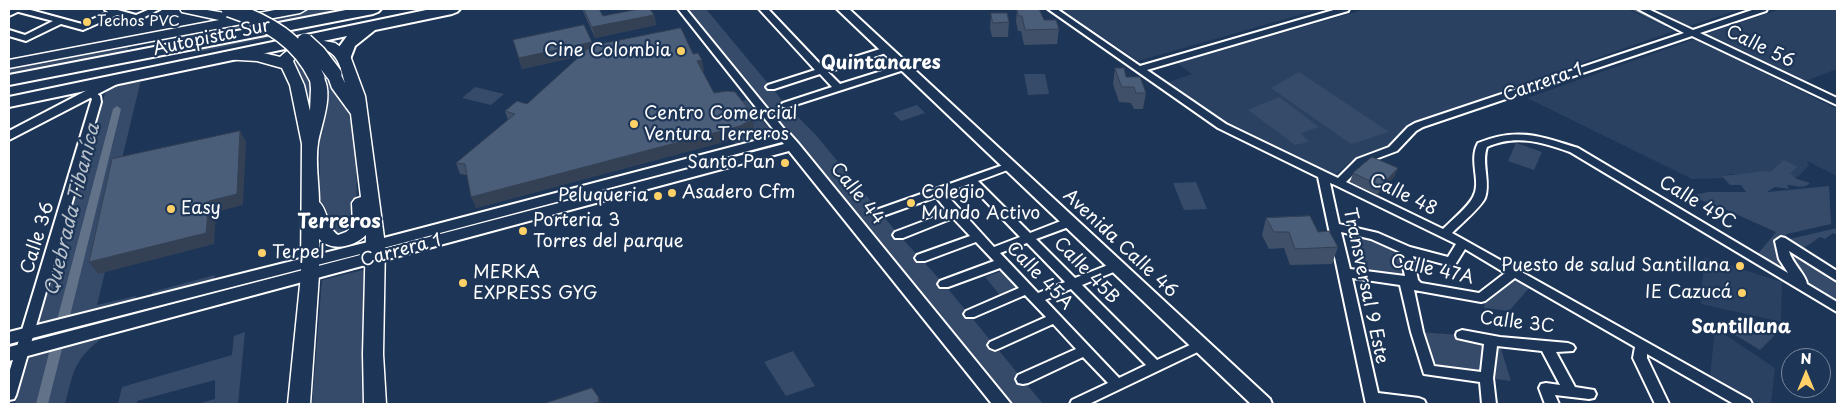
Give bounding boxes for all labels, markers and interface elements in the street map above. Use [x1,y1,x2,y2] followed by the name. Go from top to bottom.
[97,13,180,31] place label: Techos PVC
[151,15,273,61] street label: Autopista Sur
[81,16,93,28] marker: Techos PVC
[1722,21,1798,73] street label: Calle 56
[544,40,671,62] place label: Cine Colombia
[675,45,687,57] marker: Cine Colombia
[821,53,941,75] district label: Quintanares
[1500,59,1586,107] street label: Carrera 1
[644,103,798,146] place label: Centro Comercial Ventura Terreros
[628,118,640,130] marker: Centro Comercial Ventura Terreros
[41,122,105,298] water label: Quebrada Tibaníca
[687,152,775,174] place label: Santo Pan
[779,157,791,169] marker: Santo Pan
[825,159,889,229] street label: Calle 44
[1366,169,1440,221] street label: Calle 48
[1655,172,1739,234] street label: Calle 49C
[682,182,795,204] place label: Asadero Cfm
[921,182,1040,224] place label: Colegio Mundo Activo
[558,185,648,207] place label: Peluqueria
[1058,185,1182,303] street label: Avenida Calle 46
[666,187,678,199] marker: Asadero Cfm
[652,190,664,202] marker: Peluqueria
[905,197,917,209] marker: Colegio Mundo Activo
[181,198,221,220] place label: Easy
[17,199,59,277] street label: Calle 36
[165,203,177,215] marker: Easy
[1338,206,1392,366] street label: Transversal 9 Este
[297,210,381,234] district label: Terreros
[533,210,684,252] place label: Porteria 3 Torres del parque
[517,225,529,237] marker: Porteria 3 Torres del parque
[358,230,444,272] street label: Carrera 1
[1049,233,1123,309] street label: Calle 45B
[1001,237,1077,315] street label: Calle 45A
[272,242,325,264] place label: Terpel
[256,247,268,259] marker: Terpel
[1388,251,1476,289] street label: Calle 47A
[1501,255,1730,277] place label: Puesto de salud Santillana
[1734,260,1746,272] marker: Puesto de salud Santillana
[473,262,598,304] place label: MERKA EXPRESS GYG
[457,277,469,289] marker: MERKA EXPRESS GYG
[1645,282,1732,304] place label: IE Cazucá
[1736,287,1748,299] marker: IE Cazucá
[1478,308,1556,338] street label: Calle 3C
[1691,317,1791,339] district label: Santillana
[1781,348,1831,398] north arrow
[1800,348,1812,369] text: N

